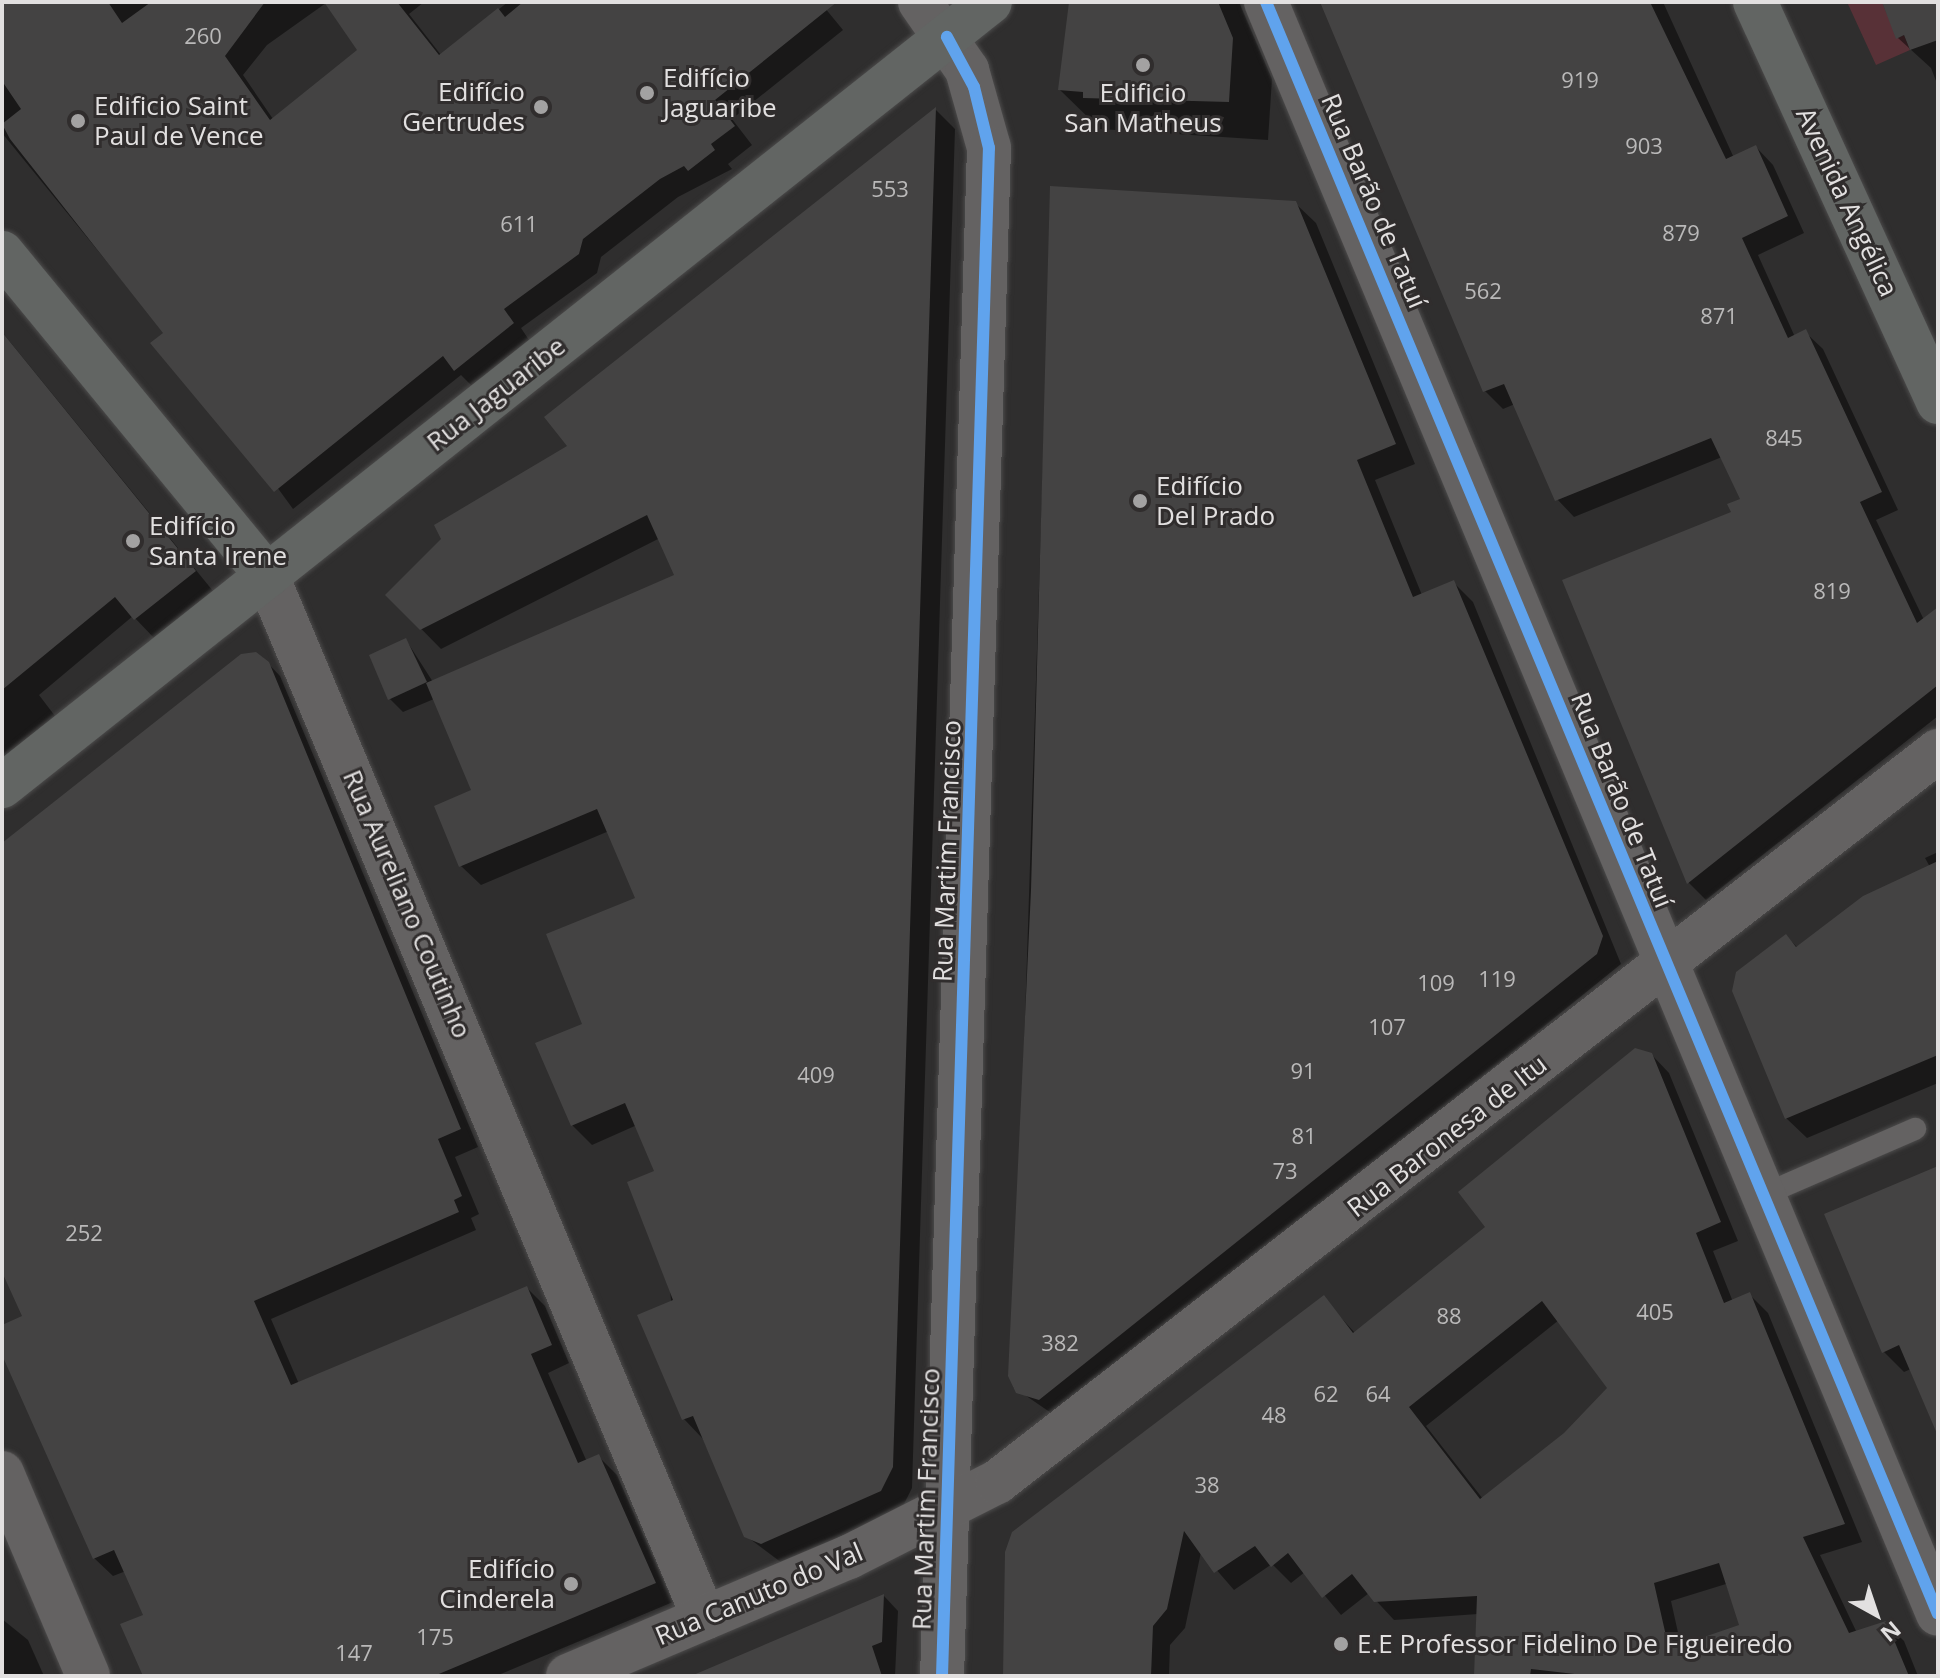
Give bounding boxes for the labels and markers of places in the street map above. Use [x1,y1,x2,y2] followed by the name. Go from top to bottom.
[1134,56,1152,74] marker: Edificio San Matheus
[663,62,777,124] place label: Edifício Jaguaribe
[402,76,525,138] place label: Edifício Gertrudes
[1064,77,1222,138] place label: Edificio San Matheus
[638,84,656,102] marker: Edifício Jaguaribe
[94,90,264,152] place label: Edificio Saint Paul de Vence
[532,98,550,116] marker: Edifício Gertrudes
[69,112,87,130] marker: Edificio Saint Paul de Vence
[1156,470,1275,532] place label: Edifício Del Prado
[1131,492,1149,510] marker: Edifício Del Prado
[149,510,287,572] place label: Edifício Santa Irene
[124,532,142,550] marker: Edifício Santa Irene
[439,1553,555,1614] place label: Edifício Cinderela
[562,1575,580,1593] marker: Edifício Cinderela
[1357,1628,1793,1660] place label: E.E Professor Fidelino De Figueiredo
[1332,1635,1350,1653] marker: E.E Professor Fidelino De Figueiredo

